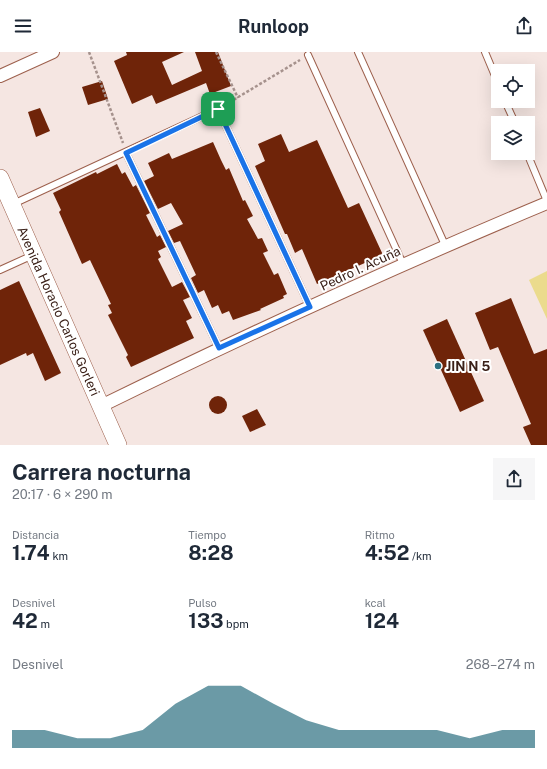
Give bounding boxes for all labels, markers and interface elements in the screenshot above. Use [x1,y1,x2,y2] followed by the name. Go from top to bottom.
[12,15,34,37] icon: menu
[513,15,535,37] icon: share
[238,16,309,37] text: Runloop
[491,64,535,160] map controls
[491,64,535,108] button: locate
[201,92,235,126] pin
[207,98,229,120] icon: arrive
[491,116,535,160] button: layers
[14,224,103,398] street label: Avenida Horacio Carlos Gorleri
[318,243,403,294] street label: Pedro I. Acuña
[446,359,490,374] place label: JIN N 5
[433,361,443,371] marker: JIN N 5
[493,458,535,500] button: share
[12,459,191,485] text: Carrera nocturna
[12,487,113,502] text: 20:17 · 6 × 290 m
[12,529,59,541] text: Distancia
[188,529,226,541] text: Tiempo
[365,529,395,541] text: Ritmo
[12,541,50,565] text: 1.74
[188,541,234,565] text: 8:28
[365,541,409,565] text: 4:52
[50,550,68,562] text: km
[409,550,432,562] text: /km
[12,597,55,609] text: Desnivel
[188,597,217,609] text: Pulso
[365,597,386,609] text: kcal
[12,609,38,633] text: 42
[188,609,223,633] text: 133
[365,609,399,633] text: 124
[38,618,50,630] text: m
[223,618,249,630] text: bpm
[12,657,63,672] text: Desnivel
[466,657,535,672] text: 268–274 m

